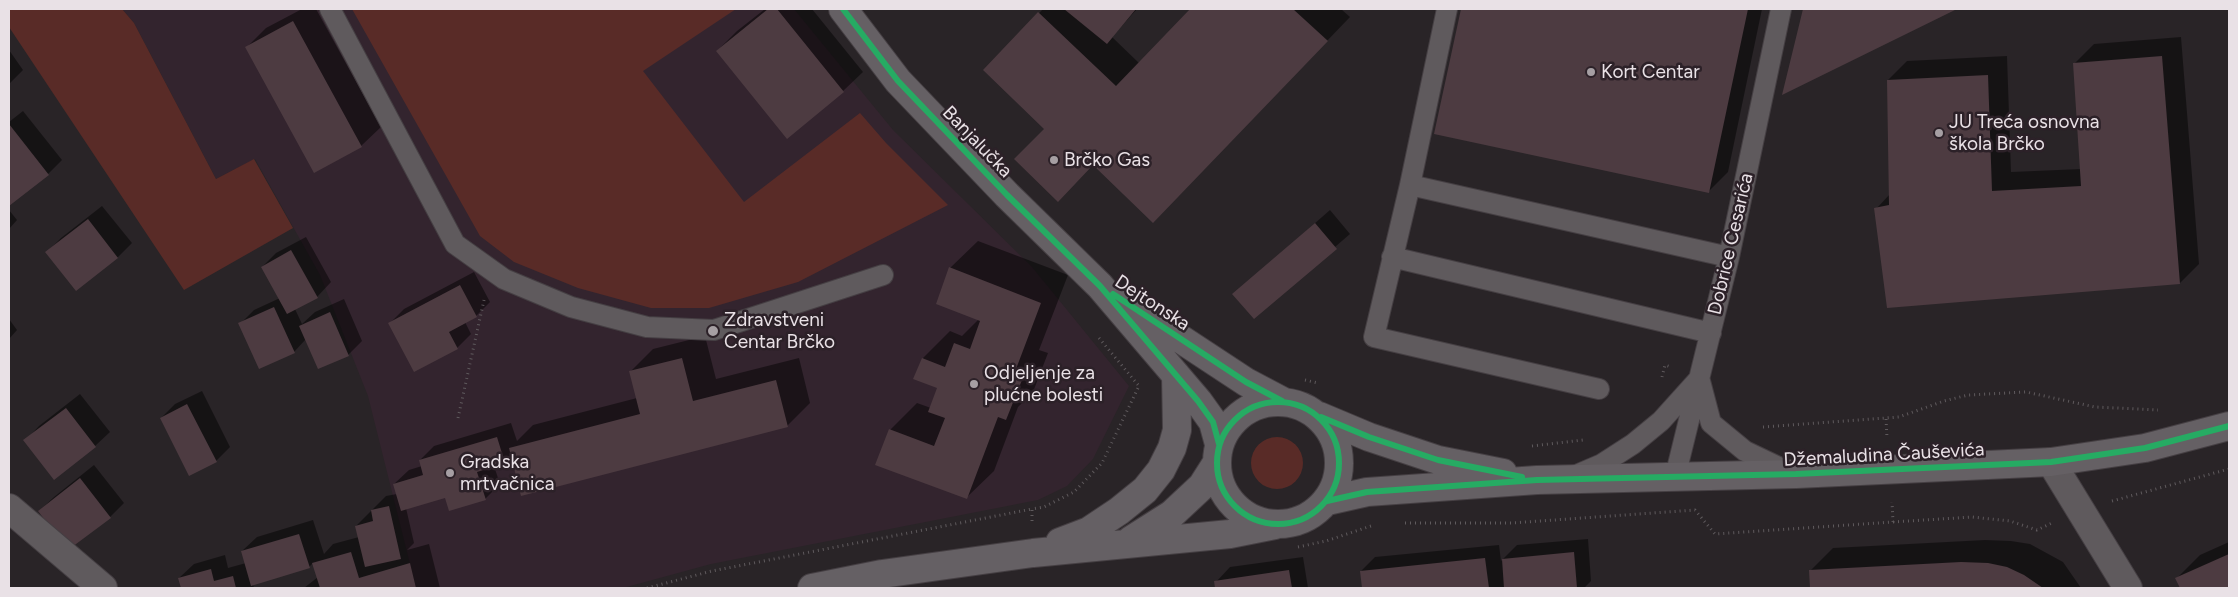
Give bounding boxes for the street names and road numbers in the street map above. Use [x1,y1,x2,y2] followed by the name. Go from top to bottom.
[937,102,1017,182] street label: Banjalučka
[1704,171,1758,317] street label: Dobrice Cesarića
[1110,270,1194,336] street label: Dejtonska
[1783,438,1985,472] street label: Džemaludina Čauševića

